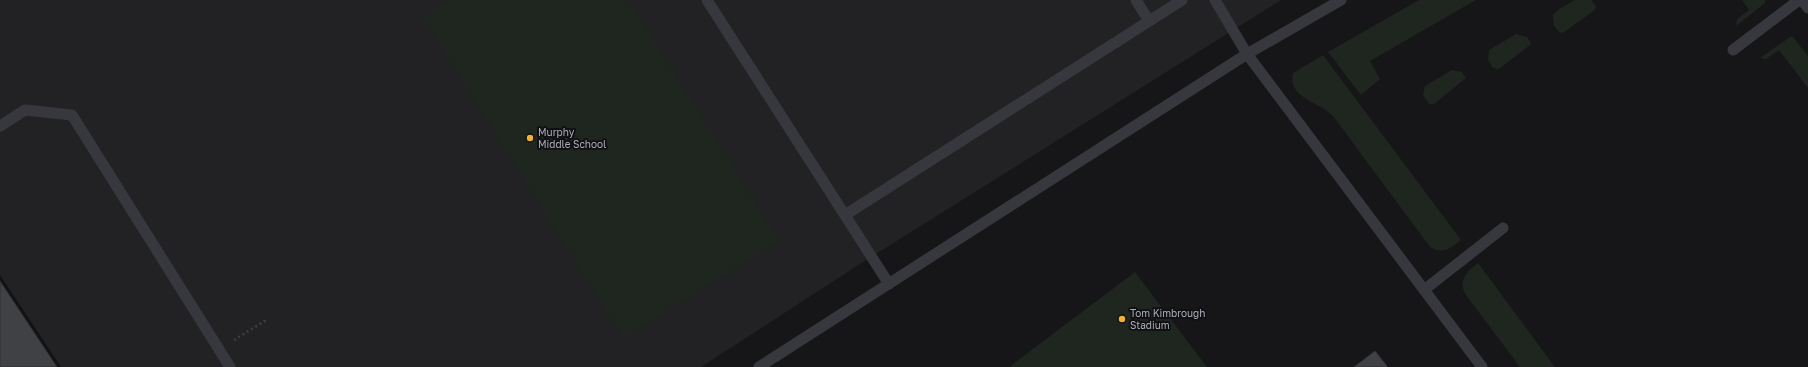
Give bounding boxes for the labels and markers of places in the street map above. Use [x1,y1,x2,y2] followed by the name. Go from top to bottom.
[538,126,606,150] place label: Murphy Middle School
[525,133,535,143] marker: Murphy Middle School
[1130,307,1205,331] place label: Tom Kimbrough Stadium
[1117,314,1127,324] marker: Tom Kimbrough Stadium

